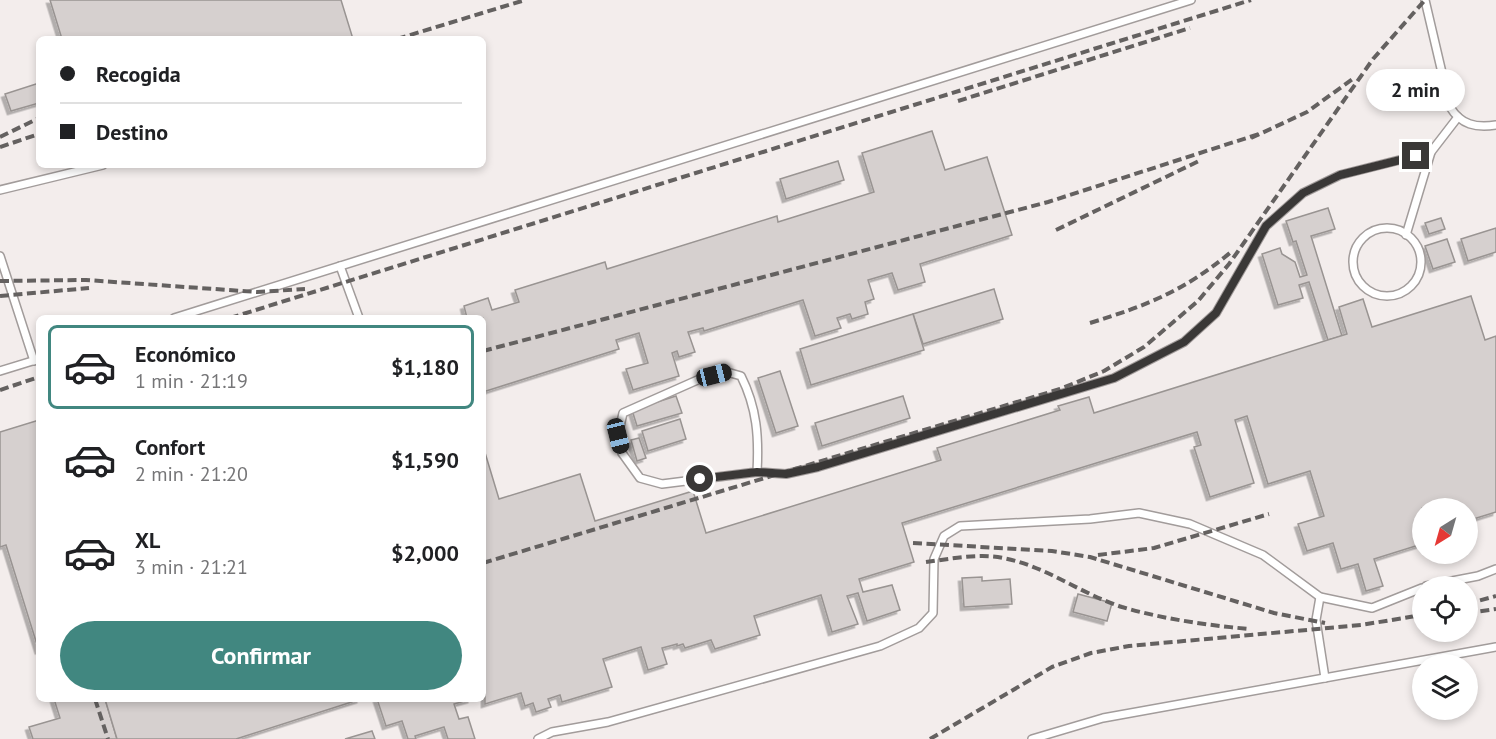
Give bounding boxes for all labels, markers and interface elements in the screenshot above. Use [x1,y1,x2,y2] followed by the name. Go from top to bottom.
[96,60,181,88] text: Recogida
[1366,69,1466,111] callout: 2 min
[1391,77,1440,103] text: 2 min
[96,118,168,146] text: Destino
[1402,142,1429,169] route end
[63,340,117,394] icon: car
[135,340,236,368] text: Económico
[391,353,459,381] text: $1,180
[694,362,734,388] car
[135,368,248,394] text: 1 min · 21:19
[605,416,631,456] car
[63,433,117,487] icon: car
[135,433,205,461] text: Confort
[391,446,459,474] text: $1,590
[135,461,248,487] text: 2 min · 21:20
[686,465,713,492] route start
[1412,498,1478,564] north arrow
[1412,498,1478,720] map controls
[63,526,117,580] icon: car
[135,526,160,554] text: XL
[391,539,459,567] text: $2,000
[135,554,248,580] text: 3 min · 21:21
[1412,576,1478,642] button: locate
[60,621,462,690] button: Confirmar
[1412,654,1478,720] button: layers

